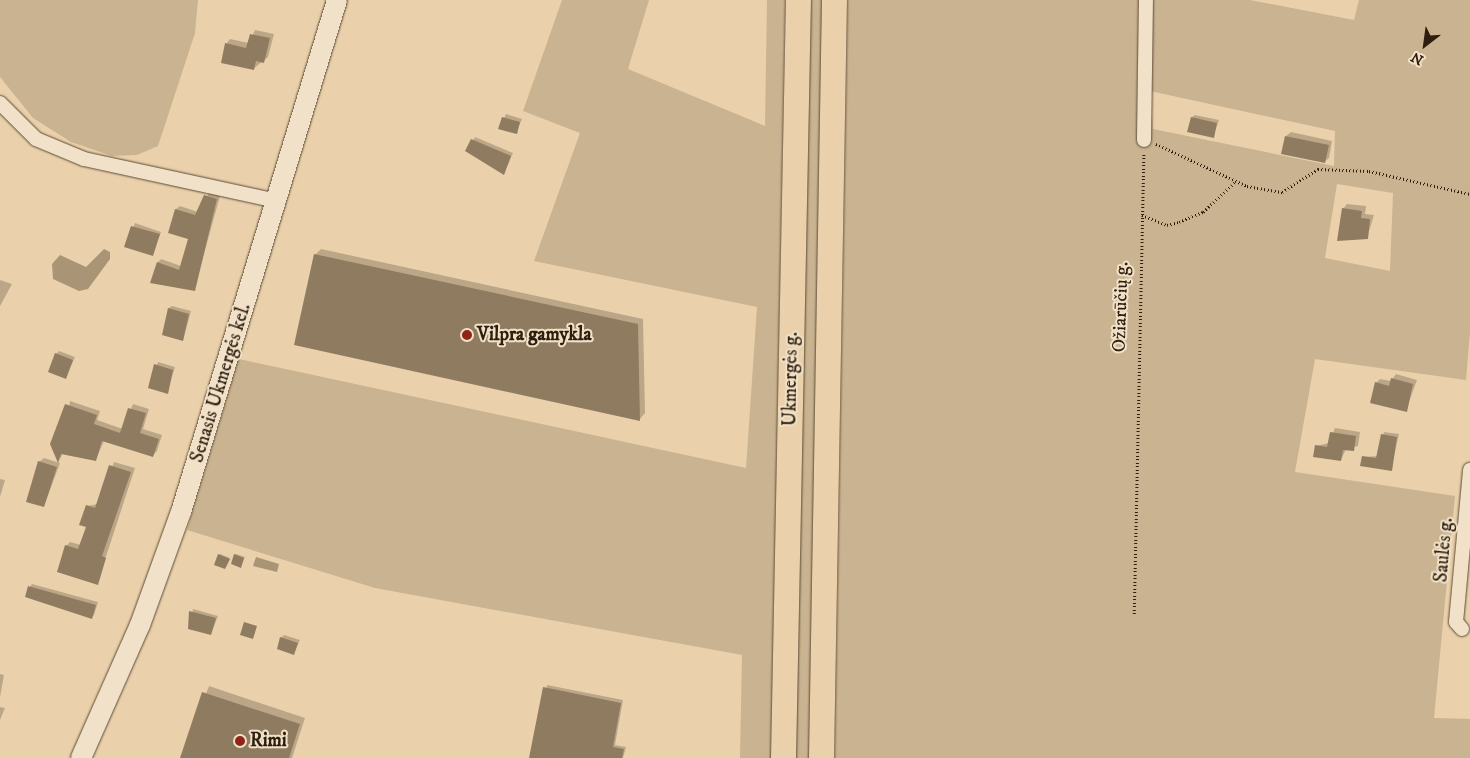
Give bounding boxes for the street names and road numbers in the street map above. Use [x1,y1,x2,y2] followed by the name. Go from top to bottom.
[1108,261,1134,353] street label: Ožiarūčių g.
[186,300,256,466] street label: Senasis Ukmergės kel.
[779,332,803,426] street label: Ukmergės g.
[1430,517,1458,583] street label: Saulės g.

